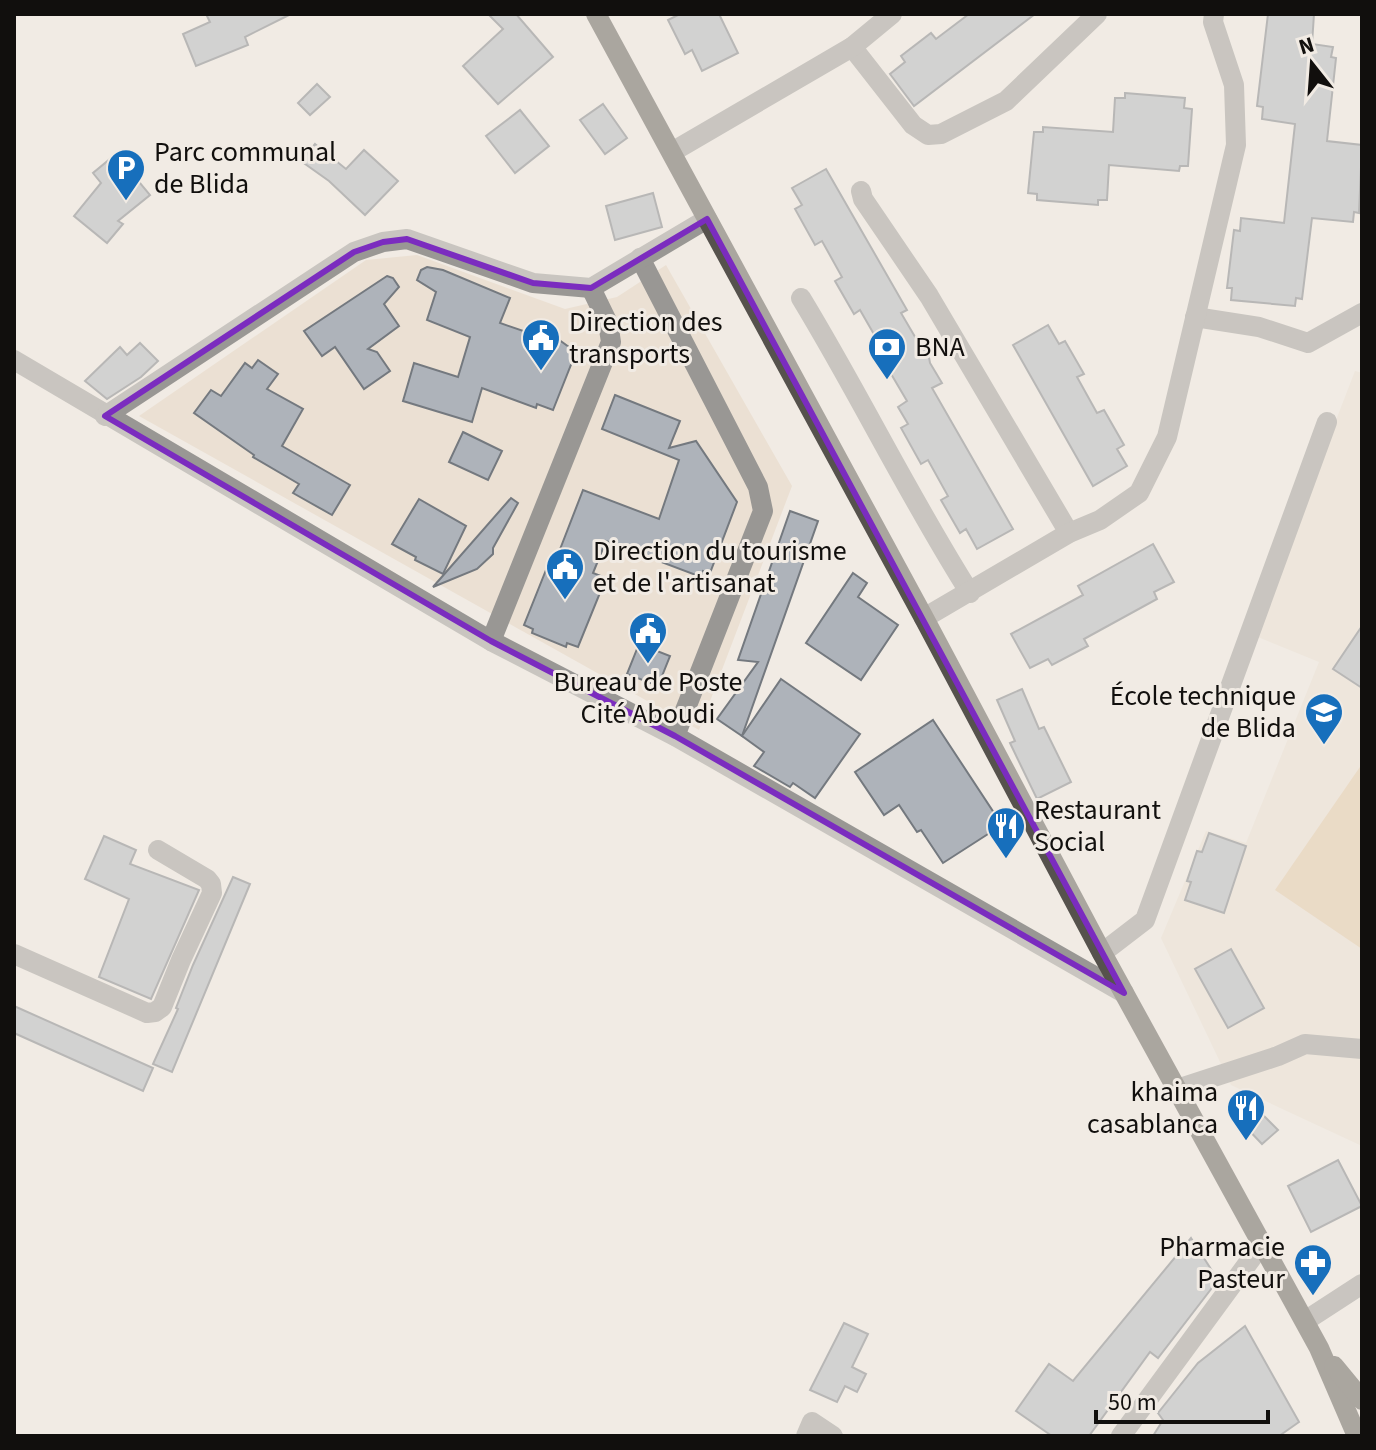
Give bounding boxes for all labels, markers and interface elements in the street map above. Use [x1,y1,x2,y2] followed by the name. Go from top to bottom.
[1272,24,1352,104] north arrow
[1295,28,1318,63] text: N
[154,132,336,204] place label: Parc communal de Blida
[105,147,147,202] parking icon: Parc communal de Blida
[569,302,723,374] place label: Direction des transports
[520,317,562,372] public building icon: Direction des transports
[866,326,908,381] bank icon: BNA
[915,327,966,367] place label: BNA
[593,531,847,603] place label: Direction du tourisme et de l'artisanat
[544,546,586,601] public building icon: Direction du tourisme et de l'artisanat
[627,610,669,665] public building icon: Bureau de Poste Cité Aboudi
[553,662,743,734] place label: Bureau de Poste Cité Aboudi
[1110,676,1296,748] place label: École technique de Blida
[1303,691,1345,746] school or university icon: École technique de Blida
[1034,790,1161,862] place label: Restaurant Social
[985,805,1027,860] restaurant icon: Restaurant Social
[1087,1072,1218,1144] place label: khaima casablanca
[1225,1087,1267,1142] restaurant icon: khaima casablanca
[1159,1227,1285,1299] place label: Pharmacie Pasteur
[1292,1242,1334,1297] pharmacy icon: Pharmacie Pasteur
[1096,1374,1268,1424] scale bar
[1108,1385,1157,1420] text: 50 m

